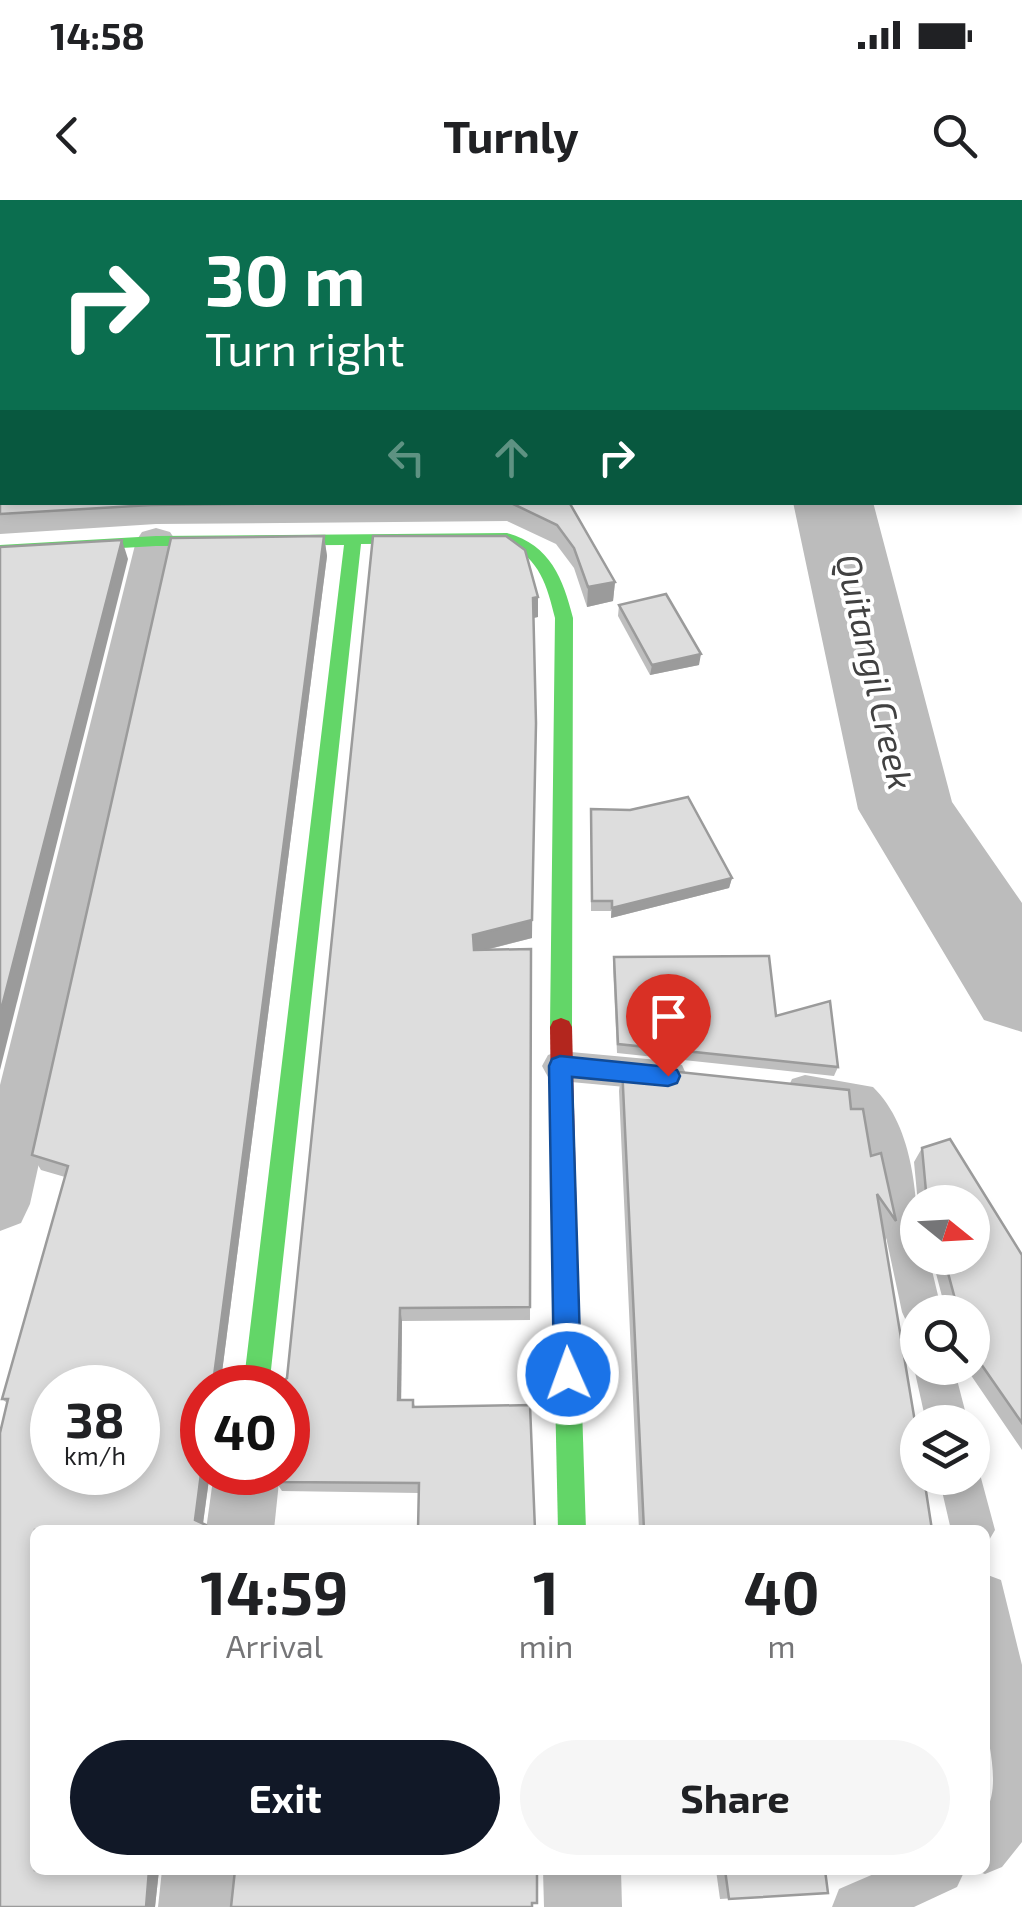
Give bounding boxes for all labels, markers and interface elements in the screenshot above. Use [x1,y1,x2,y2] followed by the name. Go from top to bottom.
[50,12,145,58] text: 14:58
[40,108,95,163] icon: back
[443,108,579,162] text: Turnly
[927,108,982,163] icon: search
[205,236,366,320] text: 30 m
[40,240,170,370] icon: right
[205,321,405,375] text: Turn right
[379,430,434,485] icon: left
[484,430,539,485] icon: ahead
[589,430,644,485] icon: right
[827,550,923,794] water label: Quitangil Creek
[626,974,711,1077] pin
[641,989,696,1044] icon: arrive
[900,1185,990,1275] north arrow
[900,1185,990,1495] map controls
[900,1295,990,1385] button: search
[516,1322,620,1426] position arrow
[180,1365,310,1495] speed limit sign: 40
[65,1388,125,1448] text: 38
[900,1405,990,1495] button: layers
[64,1440,126,1470] text: km/h
[200,1555,348,1627] text: 14:59
[533,1555,559,1627] text: 1
[744,1555,820,1627] text: 40
[226,1626,323,1664] text: Arrival
[519,1626,573,1664] text: min
[768,1626,796,1664] text: m
[70,1740,500,1855] button: Exit
[520,1740,950,1855] button: Share

